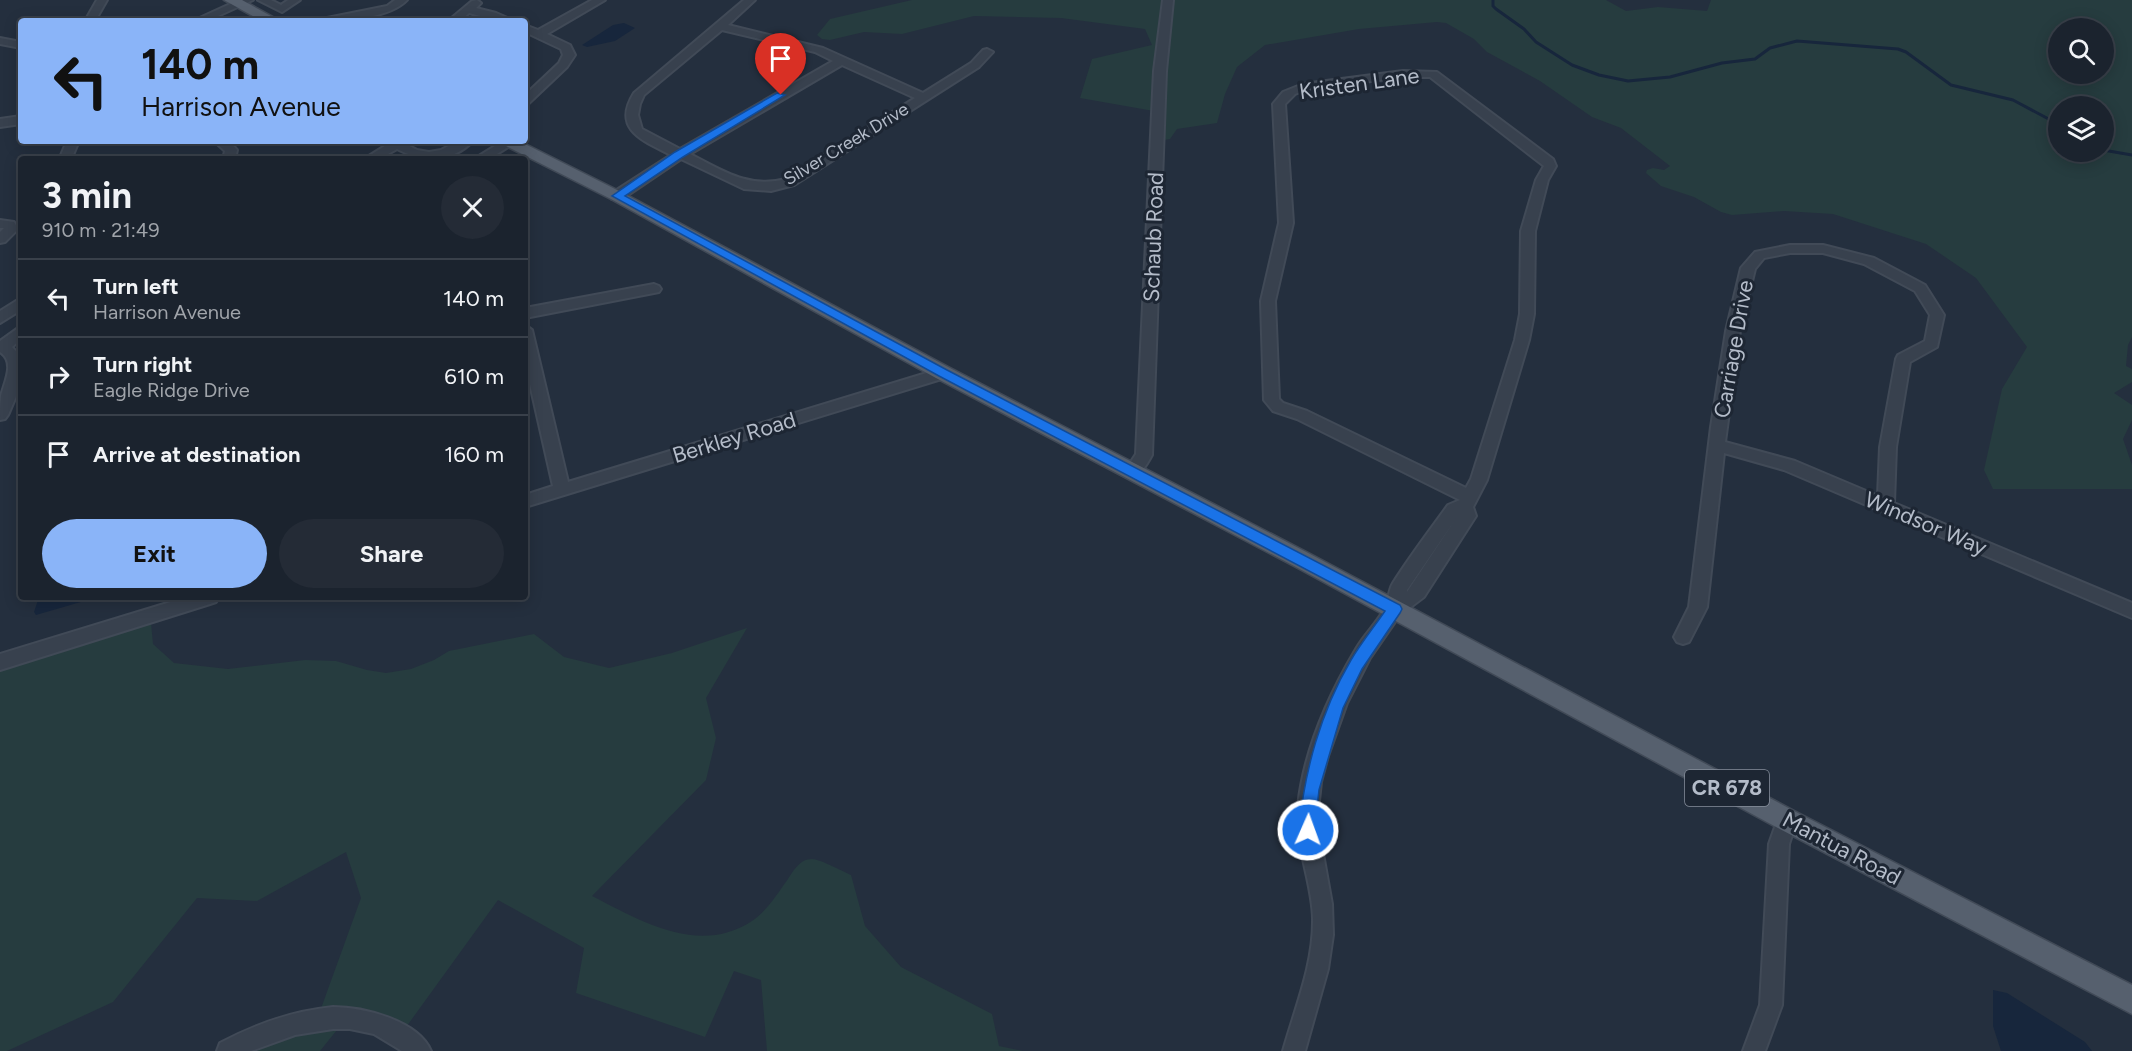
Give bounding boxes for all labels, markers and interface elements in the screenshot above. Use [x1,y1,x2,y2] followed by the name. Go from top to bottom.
[2048,18,2114,162] map controls
[2048,18,2114,84] button: search
[755,33,806,95] pin
[141,39,259,90] text: 140 m
[42,42,120,120] icon: left
[764,42,797,75] icon: arrive
[1297,62,1421,105] street label: Kristen Lane
[141,90,341,123] text: Harrison Avenue
[2048,96,2114,162] button: layers
[779,98,913,190] street label: Silver Creek Drive
[1138,172,1169,303] street label: Schaub Road
[42,174,132,217] text: 3 min
[441,176,504,239] button: close
[42,218,160,242] text: 910 m · 21:49
[93,273,179,300] text: Turn left
[1708,278,1759,420] street label: Carriage Drive
[42,282,75,315] icon: left
[443,285,504,312] text: 140 m
[93,300,241,324] text: Harrison Avenue
[93,351,192,378] text: Turn right
[42,360,75,393] icon: right
[444,363,504,390] text: 610 m
[93,378,250,402] text: Eagle Ridge Drive
[669,406,799,469] street label: Berkley Road
[42,438,75,471] icon: arrive
[93,441,301,468] text: Arrive at destination
[444,441,504,468] text: 160 m
[1861,486,1991,561] street label: Windsor Way
[42,519,267,588] button: Exit
[279,519,504,588] button: Share
[1685,770,1769,806] road number: CR 678
[1276,798,1340,862] position arrow
[1778,806,1905,891] street label: Mantua Road

